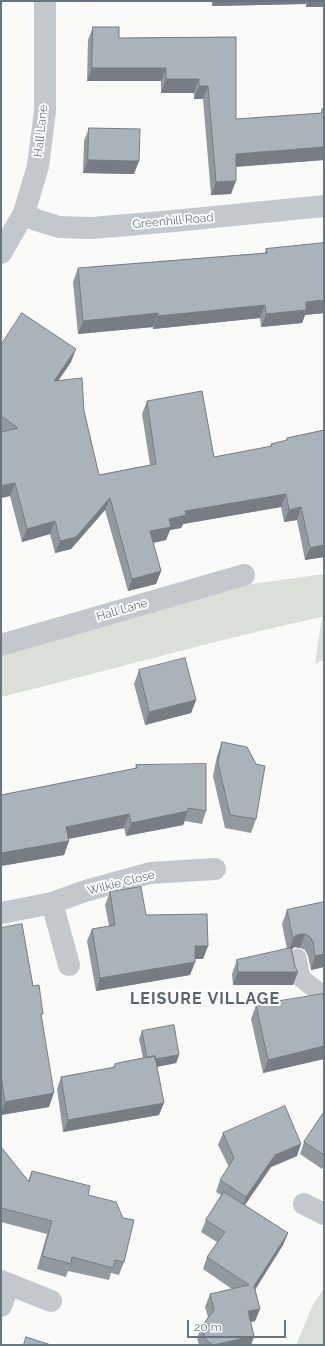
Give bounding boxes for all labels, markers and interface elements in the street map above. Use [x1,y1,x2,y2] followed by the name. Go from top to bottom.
[31,104,51,158] street label: Hall Lane
[132,210,214,232] street label: Greenhill Road
[95,596,149,624] street label: Hall Lane
[86,868,156,898] street label: Wilkie Close
[130,989,280,1009] district label: LEISURE VILLAGE
[189,1312,288,1338] scale bar
[194,1320,222,1334] text: 20 m

